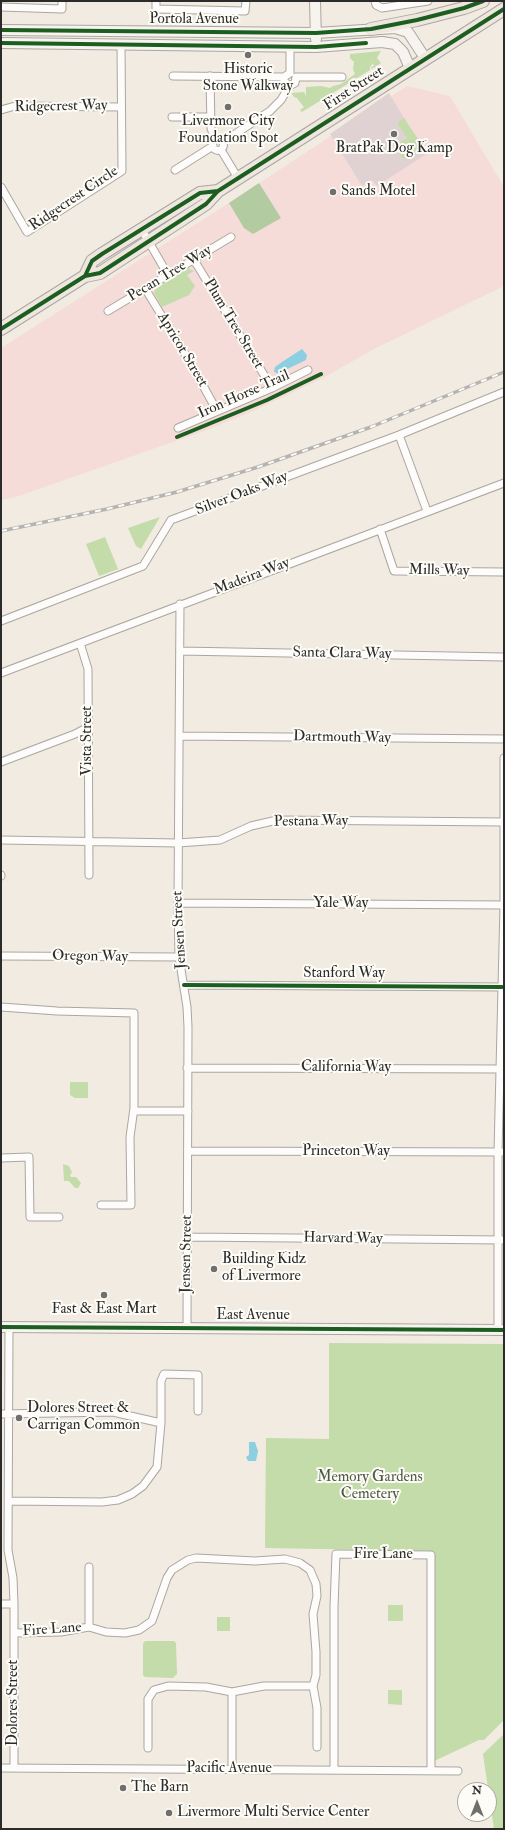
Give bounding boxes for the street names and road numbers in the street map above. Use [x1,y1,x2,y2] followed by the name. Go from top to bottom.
[149,11,239,29] street label: Portola Avenue
[321,63,387,115] street label: First Street
[14,97,108,117] street label: Ridgecrest Way
[26,163,122,235] street label: Ridgecrest Circle
[125,242,215,306] street label: Pecan Tree Way
[199,276,267,372] street label: Plum Tree Street
[153,309,211,391] street label: Apricot Street
[195,367,293,423] street label: Iron Horse Trail
[193,468,291,520] street label: Silver Oaks Way
[212,554,292,600] street label: Madeira Way
[408,561,470,581] street label: Mills Way
[292,644,392,664] street label: Santa Clara Way
[79,706,97,776] street label: Vista Street
[293,728,391,748] street label: Dartmouth Way
[274,812,348,832] street label: Pestana Way
[169,890,191,970] street label: Jensen Street
[314,895,368,913] street label: Yale Way
[52,947,128,967] street label: Oregon Way
[303,965,385,983] street label: Stanford Way
[301,1059,391,1077] street label: California Way
[302,1143,390,1161] street label: Princeton Way
[177,1215,197,1293] street label: Jensen Street
[303,1229,383,1249] street label: Harvard Way
[216,1307,290,1325] street label: East Avenue
[353,1546,413,1564] street label: Fire Lane
[22,1619,82,1641] street label: Fire Lane
[5,1660,23,1746] street label: Dolores Street
[186,1760,272,1778] street label: Pacific Avenue

